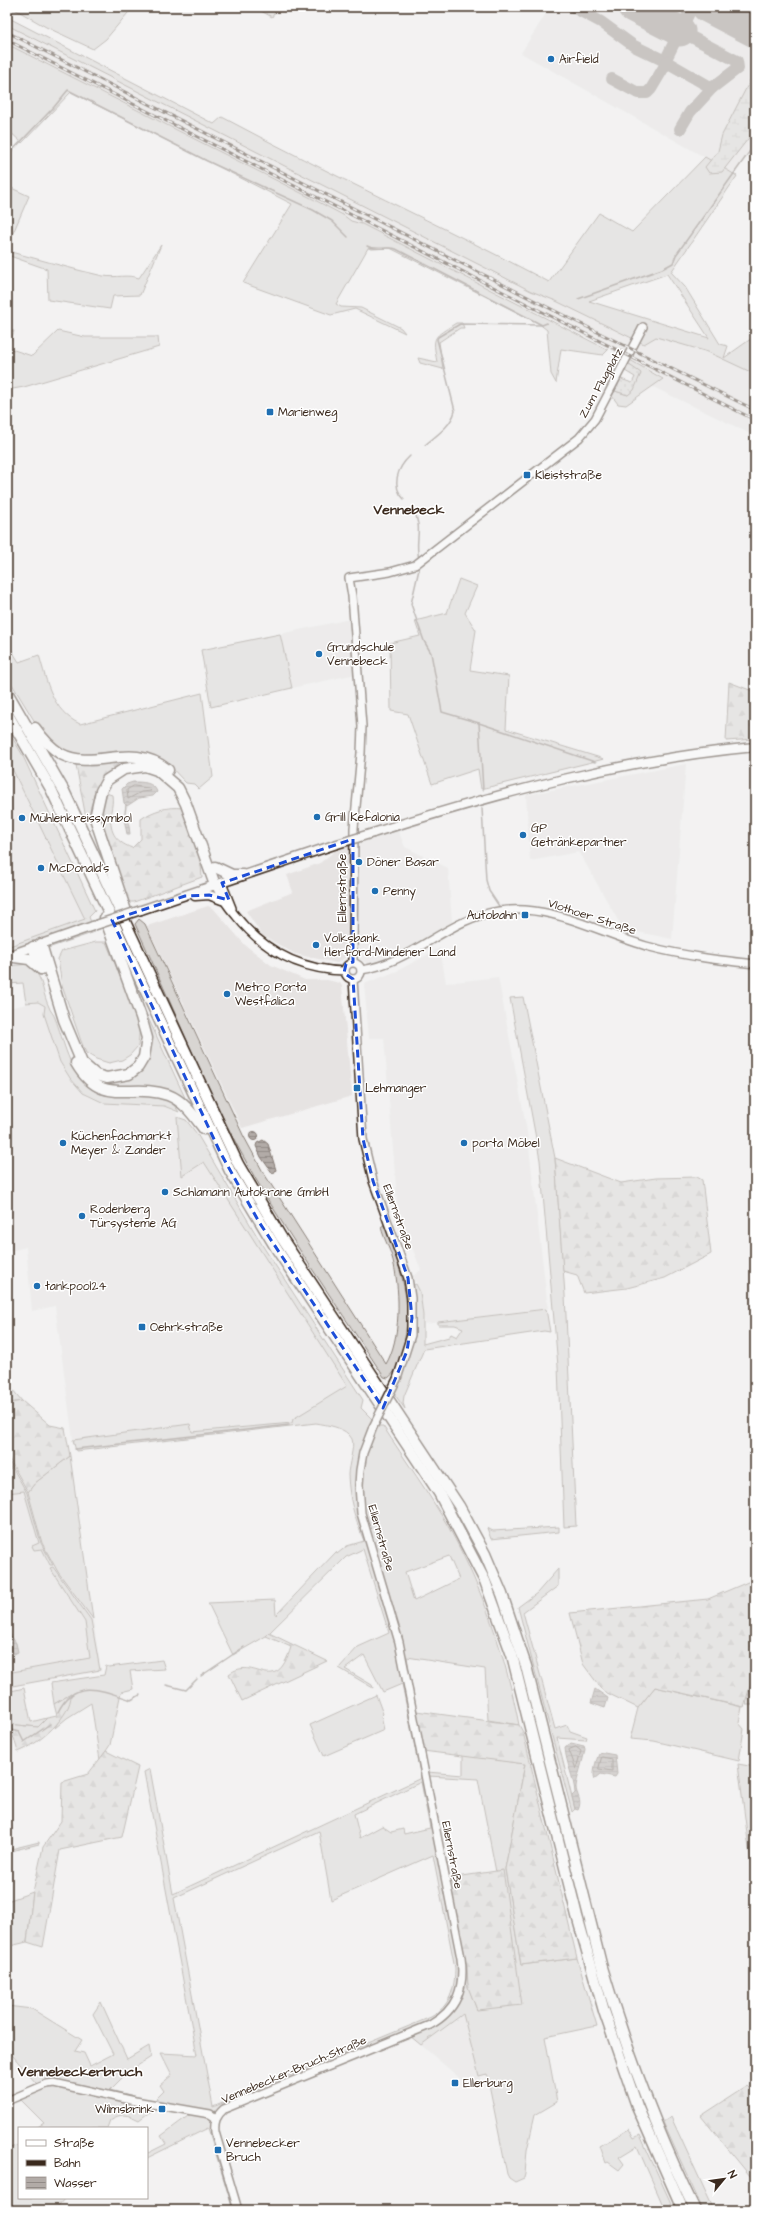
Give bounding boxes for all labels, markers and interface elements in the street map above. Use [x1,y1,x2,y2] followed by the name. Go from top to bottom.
[559,51,599,68] place label: Airfield
[546,54,556,64] marker: Airfield
[575,345,628,422] street label: Zum Flugplatz
[278,404,337,422] place label: Marienweg
[265,407,275,417] marker: Marienweg
[535,467,602,484] place label: Kleiststraße
[522,470,532,480] marker: Kleiststraße
[373,500,445,520] district label: Vennebeck
[327,639,395,670] place label: Grundschule Vennebeck
[314,649,324,659] marker: Grundschule Vennebeck
[325,809,400,826] place label: Grill Kefalonia
[30,810,132,828] place label: Mühlenkreissymbol
[312,812,322,822] marker: Grill Kefalonia
[17,813,27,823] marker: Mühlenkreissymbol
[531,820,627,851] place label: GP Getränkepartner
[518,830,528,840] marker: GP Getränkepartner
[334,853,351,922] street label: Ellernstraße
[367,854,439,871] place label: Döner Basar
[354,857,364,867] marker: Döner Basar
[49,860,109,877] place label: McDonald's
[36,863,46,873] marker: McDonald's
[383,883,416,901] place label: Penny
[370,886,380,896] marker: Penny
[546,895,639,939] street label: Vlothoer Straße
[467,907,517,924] place label: Autobahn
[520,910,530,920] marker: Autobahn
[324,930,456,961] place label: Volksbank Herford-Mindener Land
[311,940,321,950] marker: Volksbank Herford-Mindener Land
[235,979,306,1010] place label: Metro Porta Westfalica
[222,989,232,999] marker: Metro Porta Westfalica
[365,1080,427,1098] place label: Lehmanger
[352,1083,362,1093] marker: Lehmanger
[71,1128,172,1160] place label: Küchenfachmarkt Meyer & Zander
[472,1135,540,1152] place label: porta Möbel
[58,1138,68,1148] marker: Küchenfachmarkt Meyer & Zander
[459,1138,469,1148] marker: porta Möbel
[378,1182,418,1253] street label: Ellernstraße
[173,1184,329,1201] place label: Schlamann Autokrane GmbH
[160,1187,170,1197] marker: Schlamann Autokrane GmbH
[90,1201,177,1233] place label: Rodenberg Türsysteme AG
[77,1211,87,1221] marker: Rodenberg Türsysteme AG
[45,1278,106,1295] place label: tankpool24
[32,1281,42,1291] marker: tankpool24
[150,1319,224,1336] place label: Oehrkstraße
[137,1322,147,1332] marker: Oehrkstraße
[363,1503,399,1574] street label: Ellernstraße
[437,1820,467,1891] street label: Ellernstraße
[219,2031,370,2108] street label: Vennebecker-Bruch-Straße
[17,2062,143,2082] district label: Vennebeckerbruch
[463,2075,513,2093] place label: Ellerburg
[450,2078,460,2088] marker: Ellerburg
[95,2101,155,2118] place label: Wilmsbrink
[157,2104,167,2114] marker: Wilmsbrink
[18,2127,148,2199] legend
[54,2135,95,2152] text: Straße
[226,2135,300,2166] place label: Vennebecker Bruch
[213,2145,223,2155] marker: Vennebecker Bruch
[54,2155,81,2172] text: Bahn
[704,2159,744,2199] north arrow
[724,2168,741,2181] text: N
[54,2175,97,2192] text: Wasser

